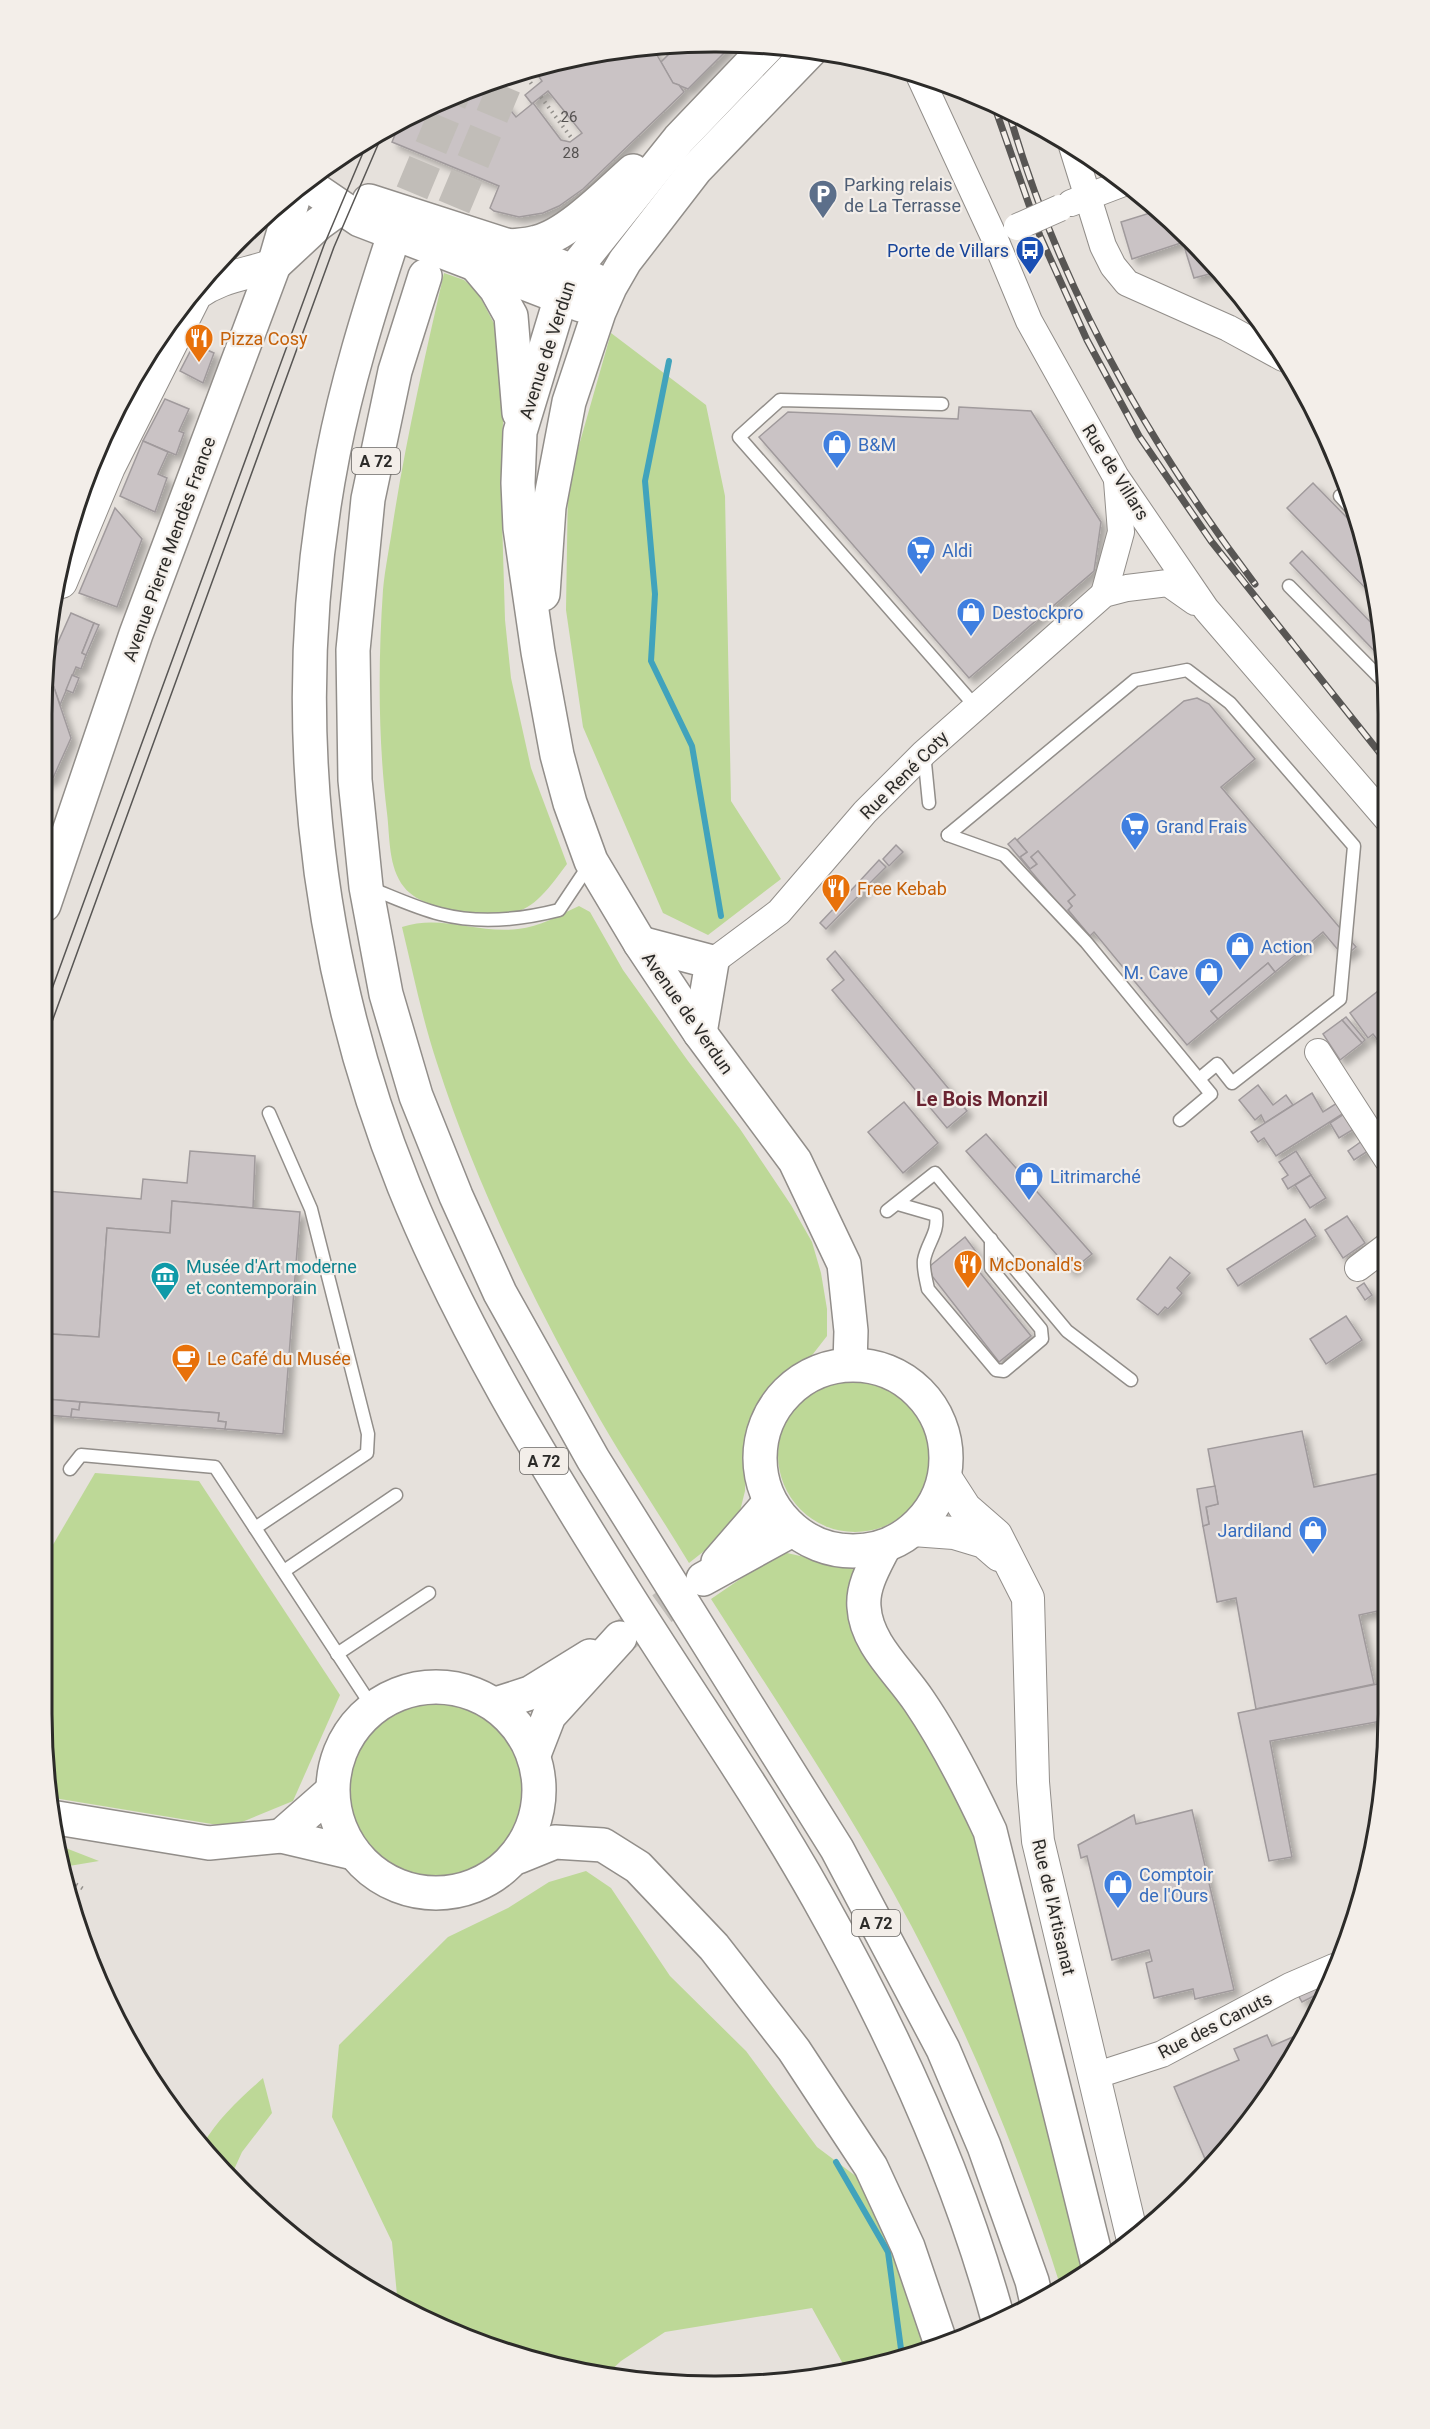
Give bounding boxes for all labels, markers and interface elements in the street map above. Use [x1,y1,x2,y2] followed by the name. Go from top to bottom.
[561,108,577,126] house number: 26
[563,144,579,162] house number: 28
[844,174,961,216] place label: Parking relais de La Terrasse
[807,178,839,220] parking icon: Parking relais de La Terrasse
[1014,234,1046,276] bus stop icon: Porte de Villars
[887,240,1009,261] place label: Porte de Villars
[515,278,579,422] street label: Avenue de Verdun
[183,322,215,364] restaurant icon: Pizza Cosy
[220,328,308,349] place label: Pizza Cosy
[1078,420,1154,524] street label: Rue de Villars
[821,428,853,470] shop icon: B&M
[119,434,219,664] street label: Avenue Pierre Mendès France
[858,434,896,455] place label: B&M
[352,448,400,474] road number: A 72
[905,534,937,576] supermarket icon: Aldi
[942,540,973,561] place label: Aldi
[955,596,987,638] shop icon: Destockpro
[992,602,1083,623] place label: Destockpro
[856,726,953,823] street label: Rue René Coty
[1119,810,1151,852] supermarket icon: Grand Frais
[1156,816,1247,837] place label: Grand Frais
[820,872,852,914] restaurant icon: Free Kebab
[857,878,947,899] place label: Free Kebab
[1224,930,1256,972] shop icon: Action
[1261,936,1313,957] place label: Action
[638,948,738,1078] street label: Avenue de Verdun
[1193,956,1225,998] shop icon: M. Cave
[1124,962,1188,983] place label: M. Cave
[916,1087,1048,1111] district label: Le Bois Monzil
[1013,1160,1045,1202] shop icon: Litrimarché
[1050,1166,1141,1187] place label: Litrimarché
[952,1248,984,1290] restaurant icon: McDonald's
[989,1254,1082,1275] place label: McDonald's
[186,1256,357,1298] place label: Musée d'Art moderne et contemporain
[149,1260,181,1302] museum icon: Musée d'Art moderne et contemporain
[170,1342,202,1384] cafe icon: Le Café du Musée
[207,1348,351,1369] place label: Le Café du Musée
[520,1448,568,1474] road number: A 72
[1297,1514,1329,1556] shop icon: Jardiland
[1218,1520,1292,1541] place label: Jardiland
[1028,1837,1080,1977] street label: Rue de l'Artisanat
[1139,1864,1213,1906] place label: Comptoir de l'Ours
[1102,1868,1134,1910] shop icon: Comptoir de l'Ours
[852,1910,900,1936] road number: A 72
[1155,1987,1275,2063] street label: Rue des Canuts

